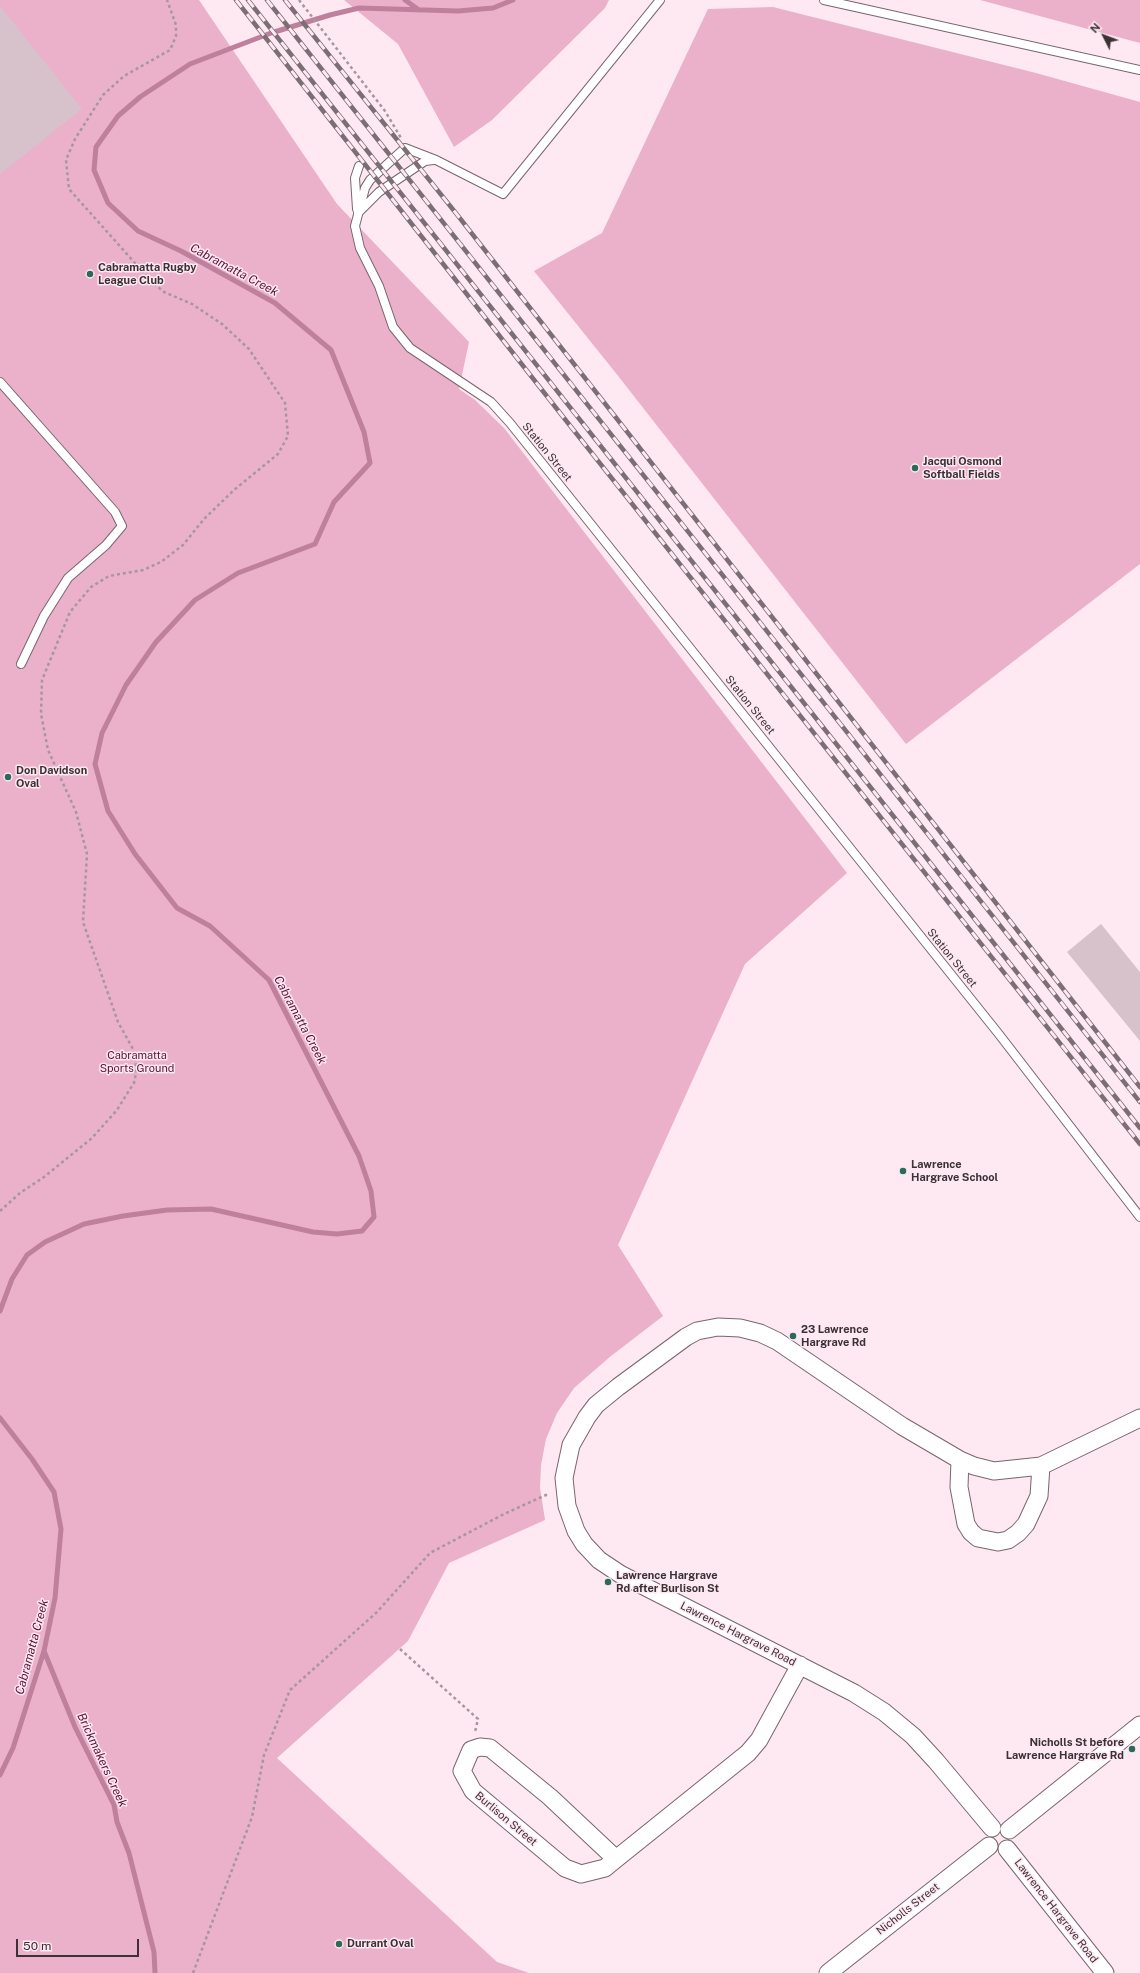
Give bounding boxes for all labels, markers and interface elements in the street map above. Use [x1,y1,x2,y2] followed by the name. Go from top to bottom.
[1084,16,1124,56] north arrow
[1088,21,1102,35] text: N
[187,241,281,299] water label: Cabramatta Creek
[98,261,196,287] place label: Cabramatta Rugby League Club
[85,269,95,279] marker: Cabramatta Rugby League Club
[519,420,575,484] street label: Station Street
[923,455,1002,481] place label: Jacqui Osmond Softball Fields
[910,463,920,473] marker: Jacqui Osmond Softball Fields
[722,673,778,737] street label: Station Street
[16,764,87,790] place label: Don Davidson Oval
[3,772,13,782] marker: Don Davidson Oval
[924,926,980,990] street label: Station Street
[271,973,329,1067] water label: Cabramatta Creek
[100,1049,174,1075] park label: Cabramatta Sports Ground
[911,1158,998,1184] place label: Lawrence Hargrave School
[898,1166,908,1176] marker: Lawrence Hargrave School
[801,1323,868,1349] place label: 23 Lawrence Hargrave Rd
[788,1331,798,1341] marker: 23 Lawrence Hargrave Rd
[616,1569,719,1595] place label: Lawrence Hargrave Rd after Burlison St
[603,1577,613,1587] marker: Lawrence Hargrave Rd after Burlison St
[12,1598,52,1696] water label: Cabramatta Creek
[678,1599,798,1669] street label: Lawrence Hargrave Road
[74,1711,130,1809] water label: Brickmakers Creek
[1006,1736,1124,1762] place label: Nicholls St before Lawrence Hargrave Rd
[1127,1744,1137,1754] marker: Nicholls St before Lawrence Hargrave Rd
[472,1789,540,1849] street label: Burlison Street
[1011,1856,1101,1966] street label: Lawrence Hargrave Road
[874,1880,942,1938] street label: Nicholls Street
[18,1931,141,1957] scale bar
[347,1937,414,1951] place label: Durrant Oval
[23,1939,51,1953] text: 50 m
[334,1939,344,1949] marker: Durrant Oval

